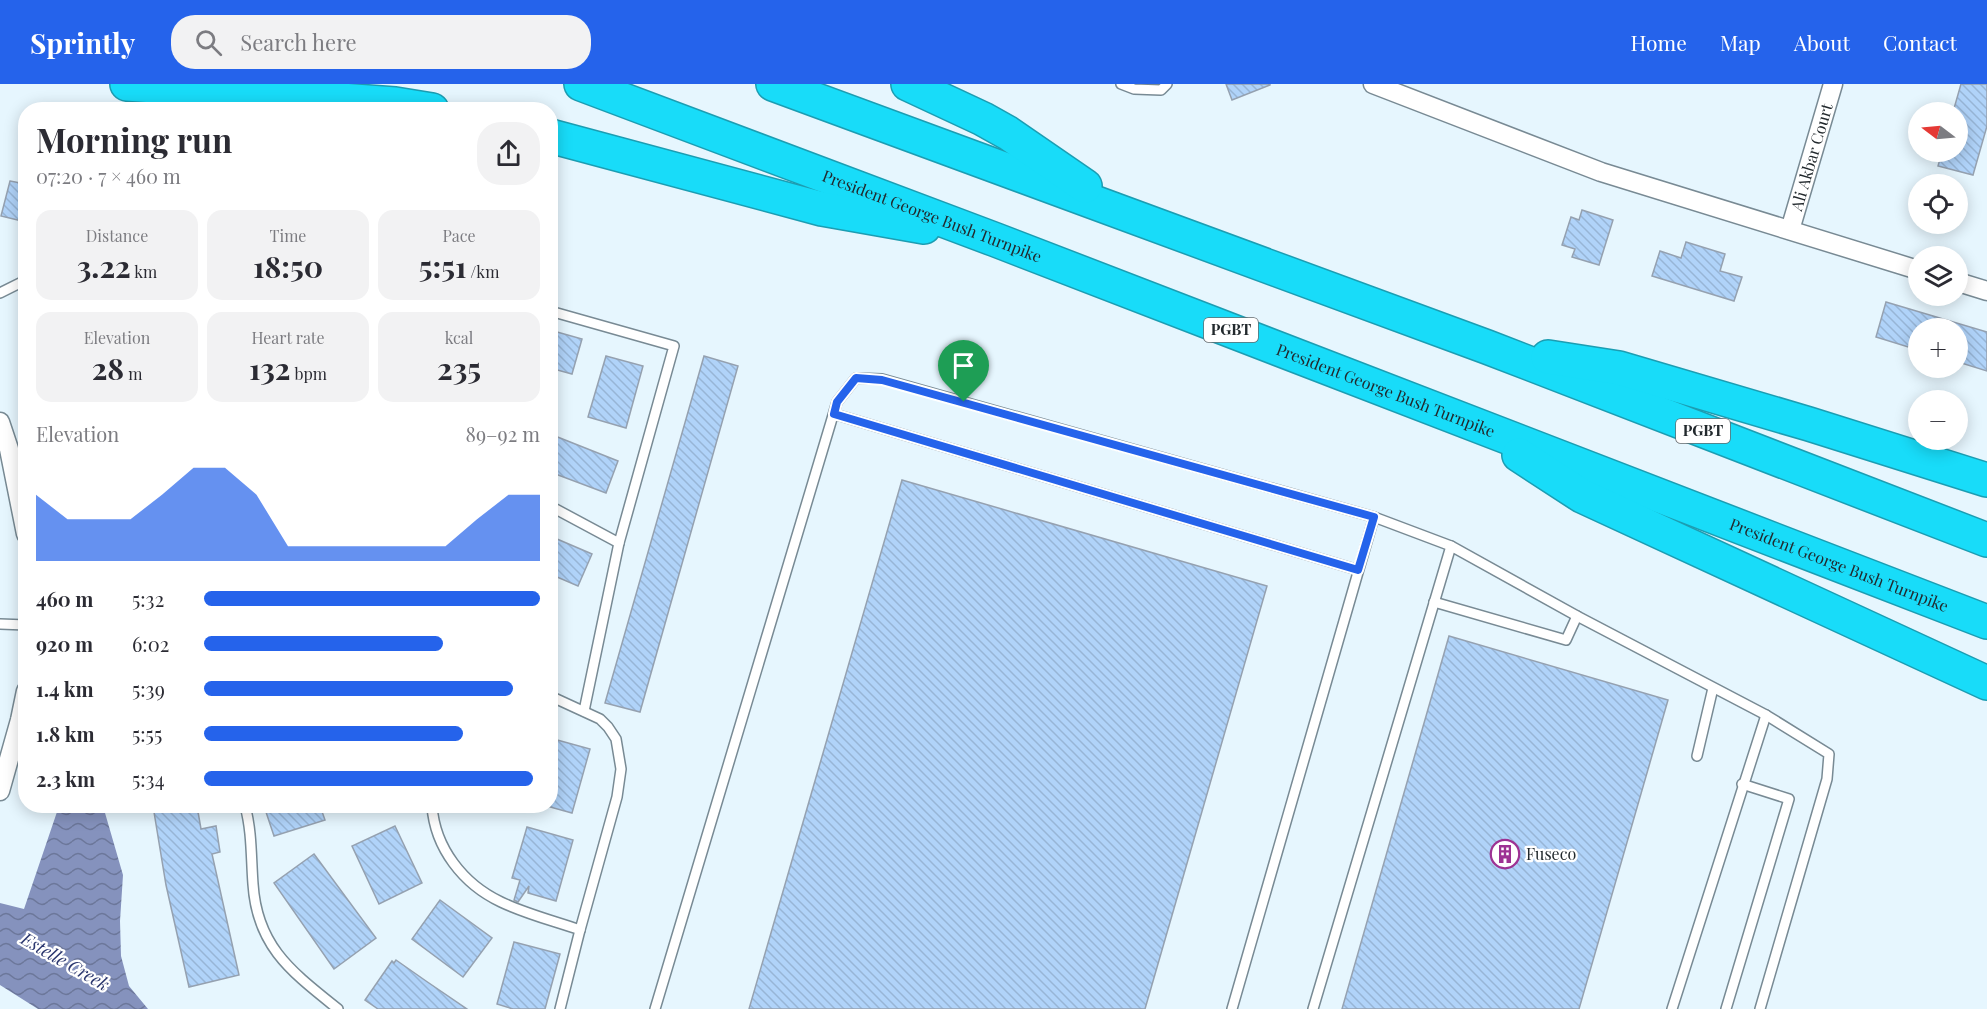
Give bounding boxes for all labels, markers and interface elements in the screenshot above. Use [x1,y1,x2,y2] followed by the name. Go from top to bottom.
[171,15,591,69] search box
[30,24,135,61] text: Sprintly
[192,26,225,59] icon: search
[240,27,357,57] text: Search here
[1631,28,1687,56] text: Home
[1720,28,1761,56] text: Map
[1794,28,1850,56] text: About
[1883,28,1957,56] text: Contact
[1785,100,1837,214] street label: Ali Akbar Court
[1908,102,1968,162] north arrow
[1908,102,1968,450] map controls
[36,117,232,161] text: Morning run
[477,122,540,185] button: share
[36,162,181,189] text: 07:20 · 7 × 460 m
[819,165,1045,267] street label: President George Bush Turnpike
[1908,174,1968,234] button: locate
[86,225,148,246] text: Distance
[270,225,306,246] text: Time
[442,225,476,246] text: Pace
[77,246,131,286] text: 3.22
[253,246,323,286] text: 18:50
[419,246,466,286] text: 5:51
[1908,246,1968,306] button: layers
[131,261,157,282] text: km
[466,261,499,282] text: /km
[1204,318,1258,342] road number: PGBT
[1908,318,1968,378] button: +
[84,327,150,348] text: Elevation
[251,327,325,348] text: Heart rate
[445,327,473,348] text: kcal
[1273,338,1498,441] street label: President George Bush Turnpike
[938,340,989,402] pin
[92,348,124,388] text: 28
[249,348,291,388] text: 132
[437,348,481,388] text: 235
[947,349,980,382] icon: arrive
[124,363,142,384] text: m
[291,363,327,384] text: bpm
[1908,390,1968,450] button: −
[1676,419,1730,443] road number: PGBT
[36,420,119,447] text: Elevation
[466,420,540,447] text: 89–92 m
[1727,513,1952,616] street label: President George Bush Turnpike
[36,585,93,612] text: 460 m
[132,585,164,612] text: 5:32
[36,630,93,657] text: 920 m
[132,630,169,657] text: 6:02
[36,675,94,702] text: 1.4 km
[132,675,165,702] text: 5:39
[36,720,95,747] text: 1.8 km
[132,720,162,747] text: 5:55
[36,765,95,792] text: 2.3 km
[132,765,165,792] text: 5:34
[1489,838,1521,870] building icon: Fuseco
[1526,843,1576,864] place label: Fuseco
[16,926,114,996] water label: Estelle Creek

